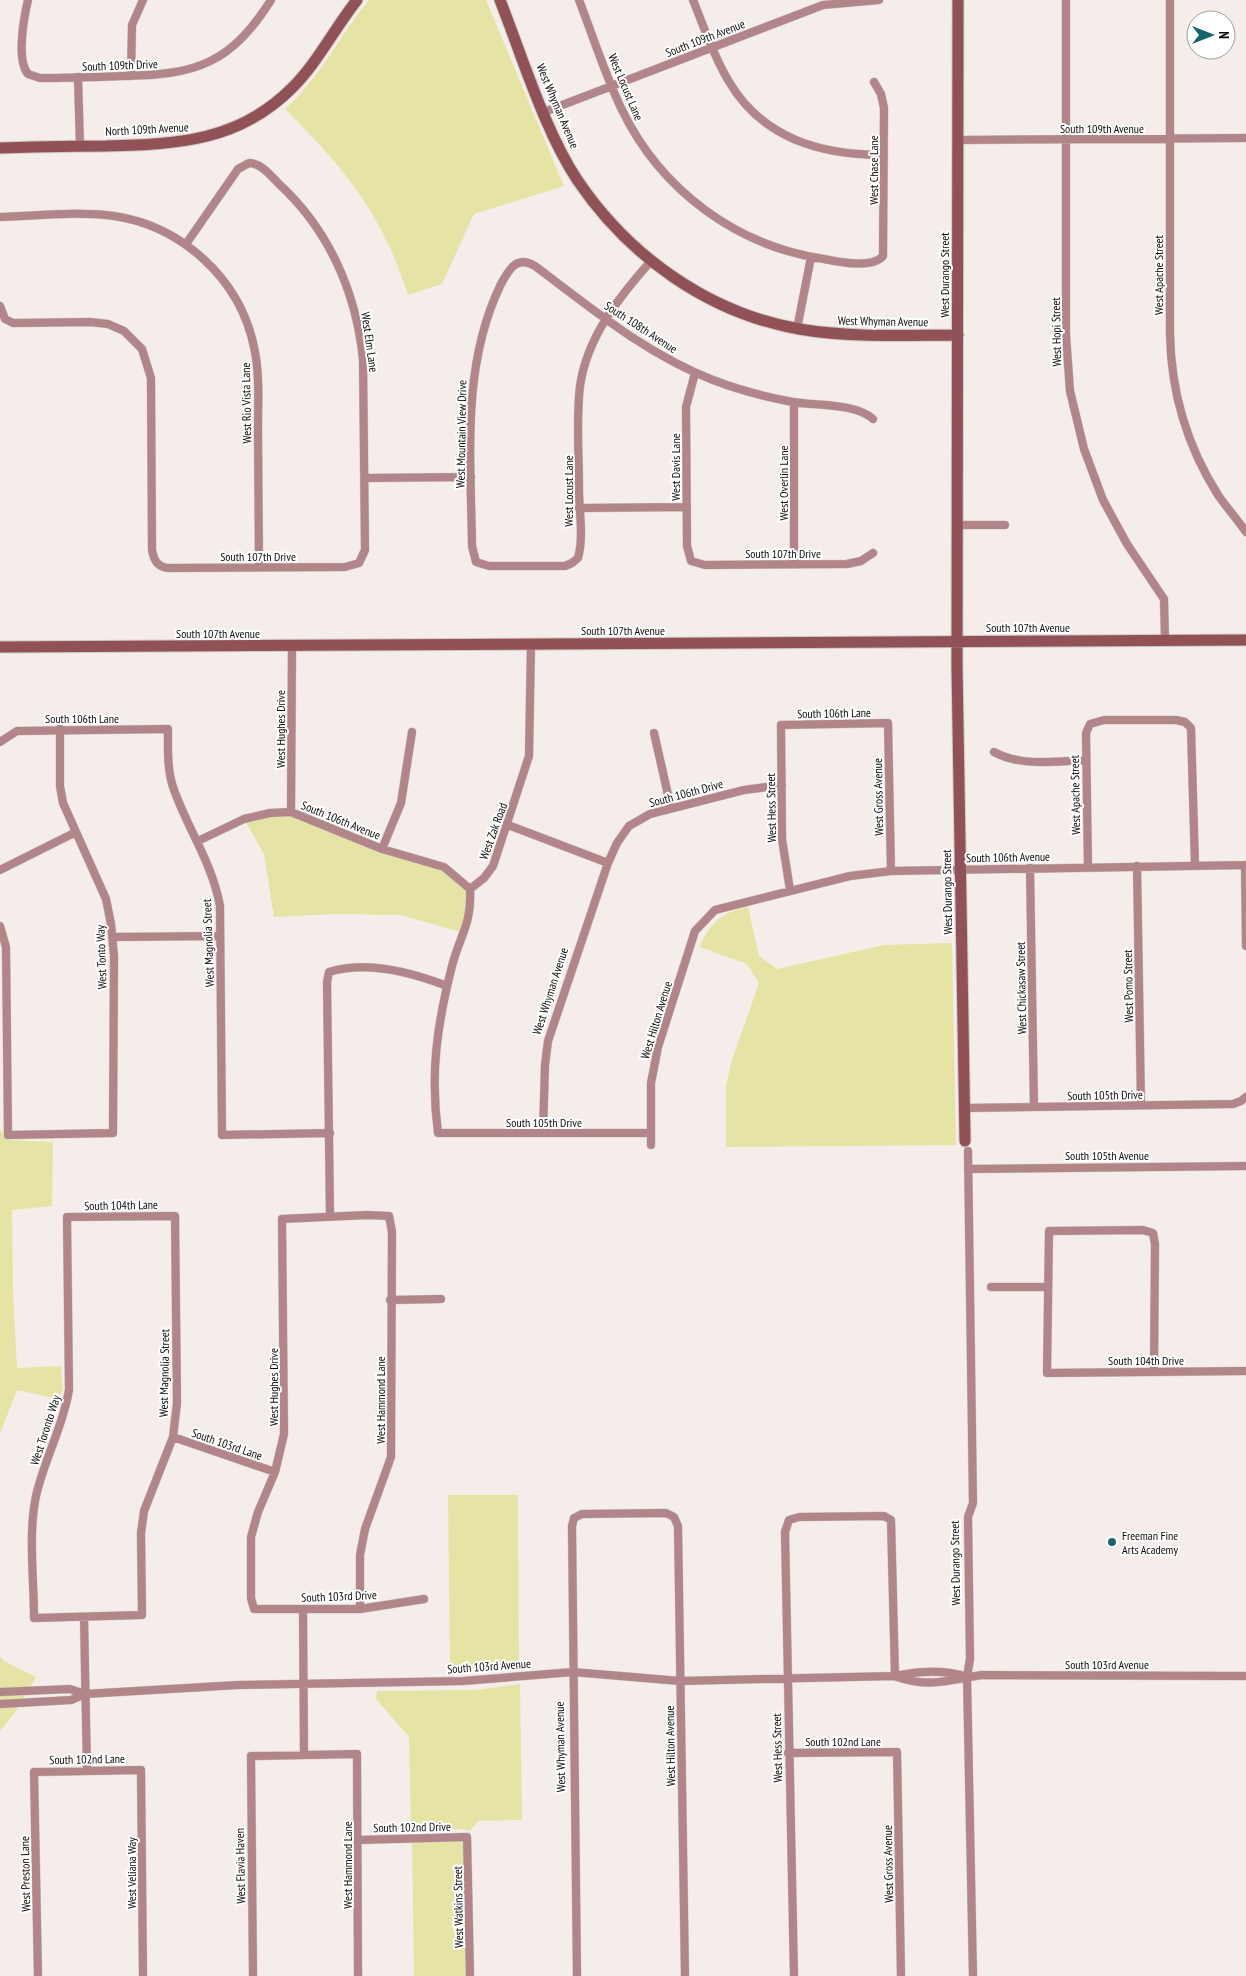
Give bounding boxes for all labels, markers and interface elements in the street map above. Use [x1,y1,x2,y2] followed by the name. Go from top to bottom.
[1186,10,1236,60] north arrow
[663,16,747,60] street label: South 109th Avenue
[1215,31,1233,39] text: N
[605,51,647,123] street label: West Locust Lane
[82,56,158,74] street label: South 109th Drive
[533,61,583,151] street label: West Whyman Avenue
[105,119,189,139] street label: North 109th Avenue
[1060,121,1144,136] street label: South 109th Avenue
[866,135,881,205] street label: West Chase Lane
[937,232,952,318] street label: West Durango Street
[1151,234,1166,315] street label: West Apache Street
[1048,297,1064,367] street label: West Hopi Street
[602,298,680,356] street label: South 108th Avenue
[358,311,382,373] street label: West Elm Lane
[838,313,928,329] street label: West Whyman Avenue
[238,362,254,444] street label: West Rio Vista Lane
[453,380,469,488] street label: West Mountain View Drive
[668,433,683,501] street label: West Davis Lane
[776,446,791,520] street label: West Overlin Lane
[561,455,576,527] street label: West Locust Lane
[745,546,821,561] street label: South 107th Drive
[220,549,296,564] street label: South 107th Drive
[986,620,1070,635] street label: South 107th Avenue
[581,623,665,638] street label: South 107th Avenue
[176,626,260,641] street label: South 107th Avenue
[273,690,288,768] street label: West Hughes Drive
[797,705,871,721] street label: South 106th Lane
[45,711,119,726] street label: South 106th Lane
[1067,754,1083,835] street label: West Apache Street
[870,758,886,836] street label: West Gross Avenue
[763,772,779,843] street label: West Hess Street
[647,776,725,810] street label: South 106th Drive
[299,797,383,843] street label: South 106th Avenue
[476,800,510,862] street label: West Zak Road
[939,849,955,935] street label: West Durango Street
[966,849,1050,865] street label: South 106th Avenue
[199,898,217,987] street label: West Magnolia Street
[92,924,110,989] street label: West Tonto Way
[1013,941,1029,1034] street label: West Chickasaw Street
[529,946,571,1036] street label: West Whyman Avenue
[1120,949,1136,1023] street label: West Pomo Street
[637,979,675,1061] street label: West Hilton Avenue
[1067,1087,1143,1103] street label: South 105th Drive
[506,1115,582,1130] street label: South 105th Drive
[1065,1148,1149,1163] street label: South 105th Avenue
[84,1197,158,1213] street label: South 104th Lane
[156,1328,172,1417] street label: West Magnolia Street
[266,1348,281,1426] street label: West Hughes Drive
[1108,1353,1184,1368] street label: South 104th Drive
[373,1356,388,1444] street label: West Hammond Lane
[27,1393,64,1467] street label: West Toronto Way
[190,1425,264,1463] street label: South 103rd Lane
[947,1520,963,1606] street label: West Durango Street
[1122,1528,1178,1557] place label: Freeman Fine Arts Academy
[1106,1536,1118,1548] marker: Freeman Fine Arts Academy
[301,1587,377,1605] street label: South 103rd Drive
[447,1656,531,1676] street label: South 103rd Avenue
[1065,1657,1149,1672] street label: South 103rd Avenue
[552,1702,568,1792] street label: West Whyman Avenue
[662,1706,678,1786] street label: West Hilton Avenue
[769,1712,785,1783] street label: West Hess Street
[805,1734,881,1749] street label: South 102nd Lane
[49,1751,125,1767] street label: South 102nd Lane
[373,1819,451,1835] street label: South 102nd Drive
[340,1821,355,1909] street label: West Hammond Lane
[880,1825,896,1903] street label: West Gross Avenue
[232,1828,248,1904] street label: West Flavia Haven
[17,1836,33,1912] street label: West Preston Lane
[124,1837,139,1909] street label: West Veliana Way
[450,1865,466,1948] street label: West Watkins Street

